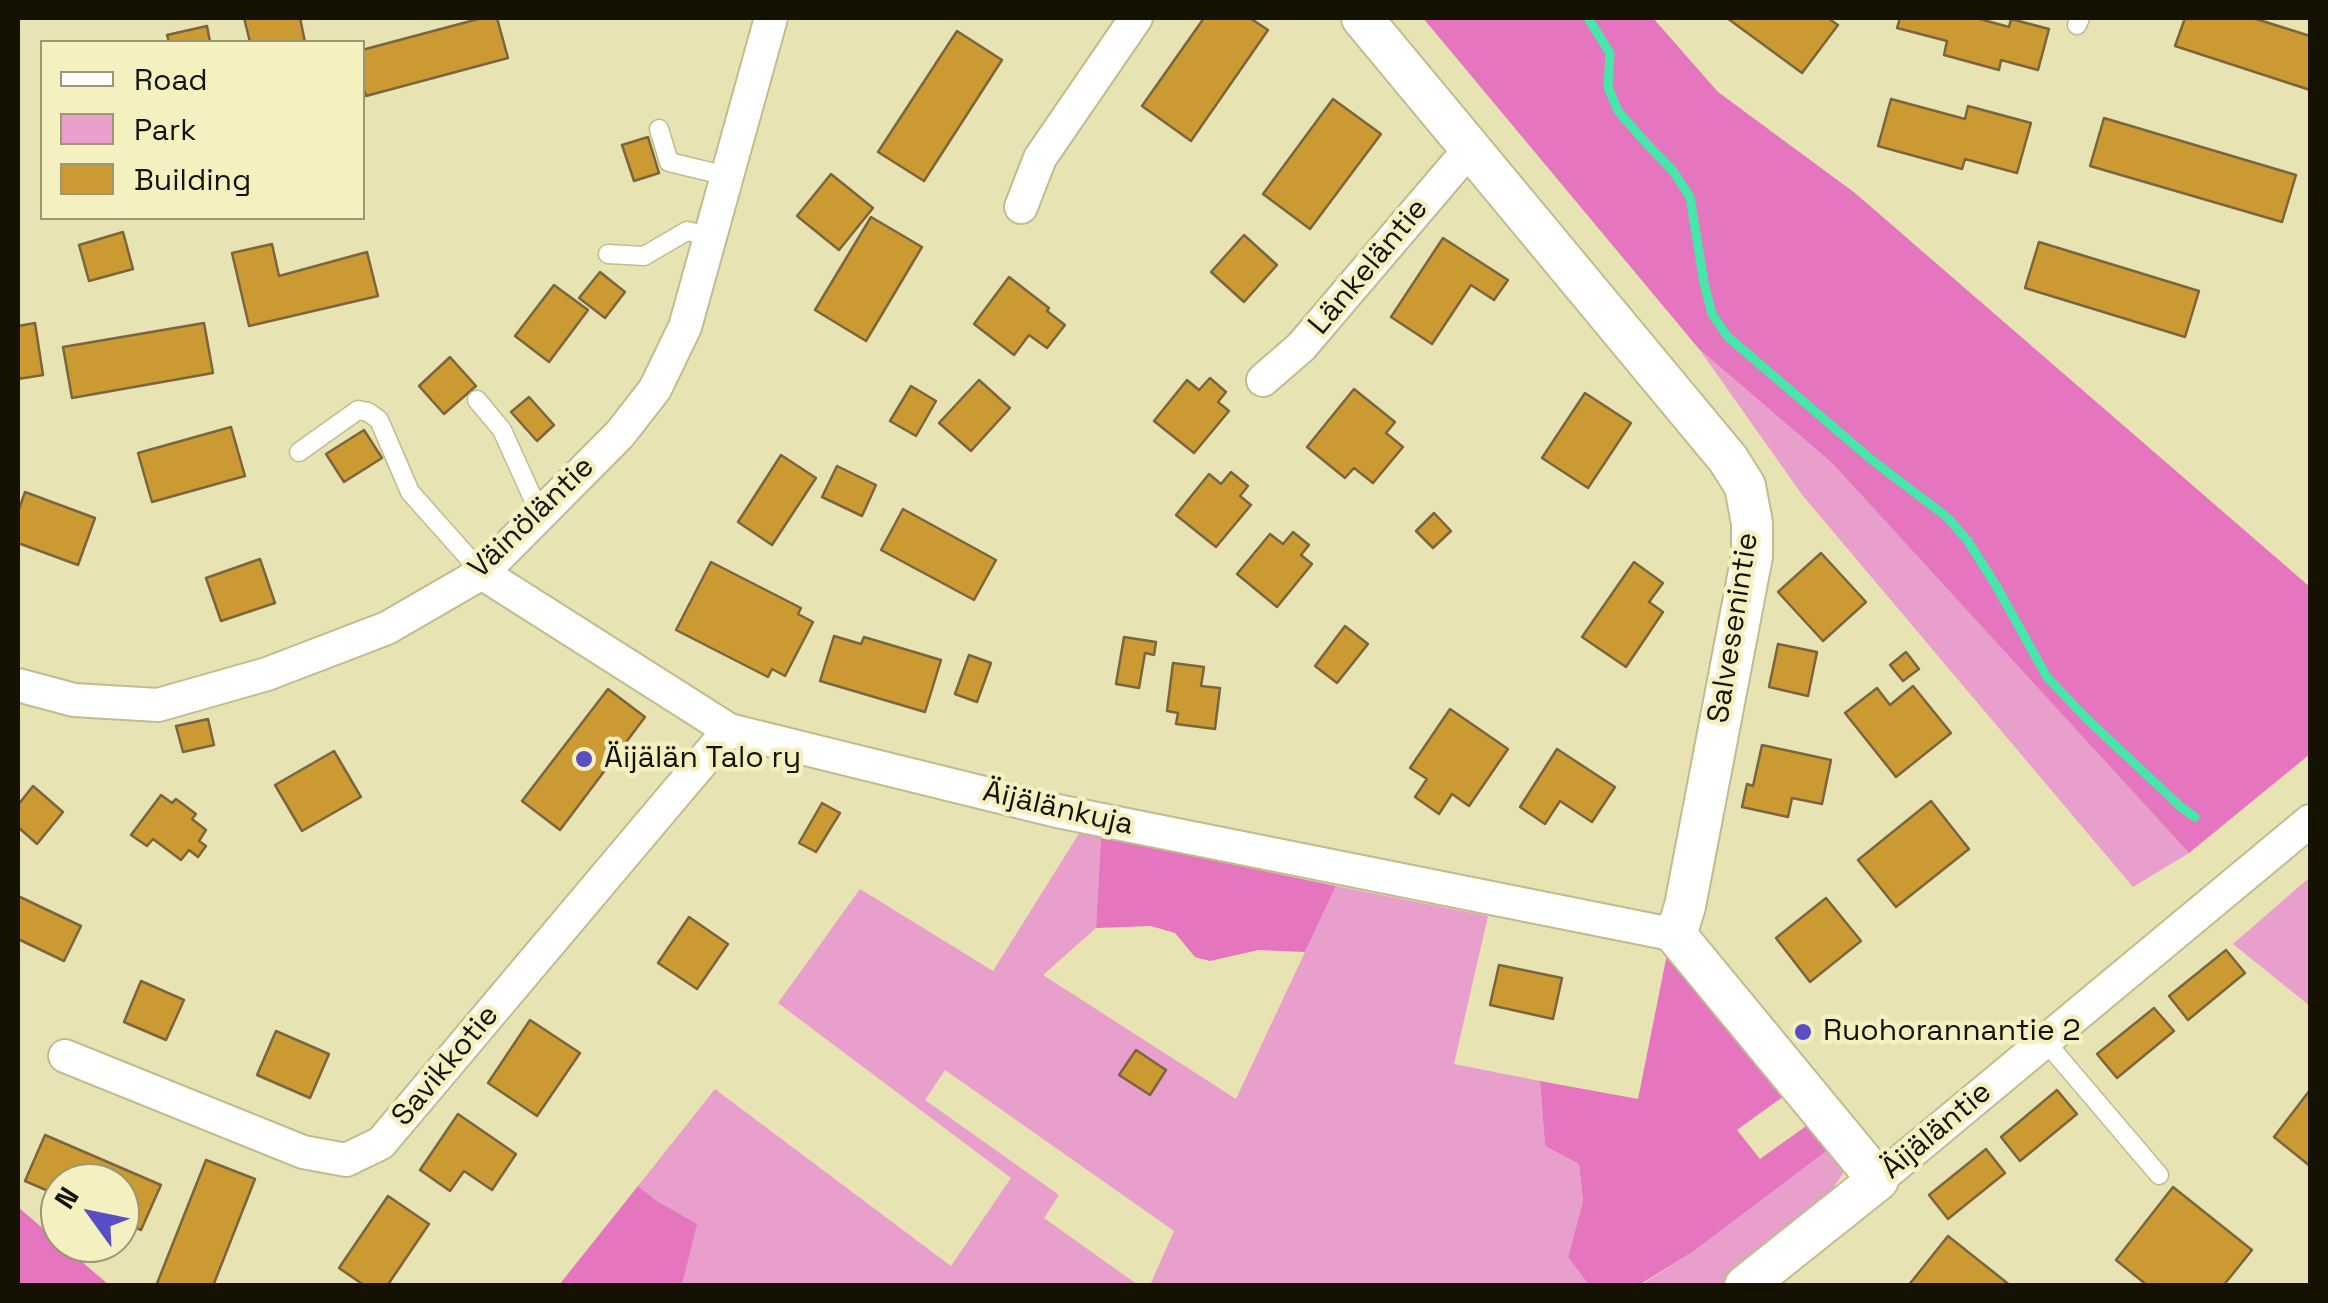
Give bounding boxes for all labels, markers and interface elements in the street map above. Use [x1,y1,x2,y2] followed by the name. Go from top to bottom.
[40,40,365,220] legend
[134,60,208,99] text: Road
[134,110,196,149] text: Park
[134,160,251,199] text: Building
[1302,192,1436,342] street label: Länkeläntie
[462,449,602,587] street label: Väinöläntie
[1701,530,1767,726] street label: Salvesenintie
[604,741,801,777] place label: Äijälän Talo ry
[573,748,595,770] marker: Äijälän Talo ry
[979,774,1137,844] street label: Äijälänkuja
[385,998,507,1134] street label: Savikkotie
[1823,1014,2081,1050] place label: Ruohorannantie 2
[1792,1021,1814,1043] marker: Ruohorannantie 2
[1875,1075,1999,1187] street label: Äijäläntie
[40,1163,140,1263] north arrow
[46,1180,87,1215] text: N

